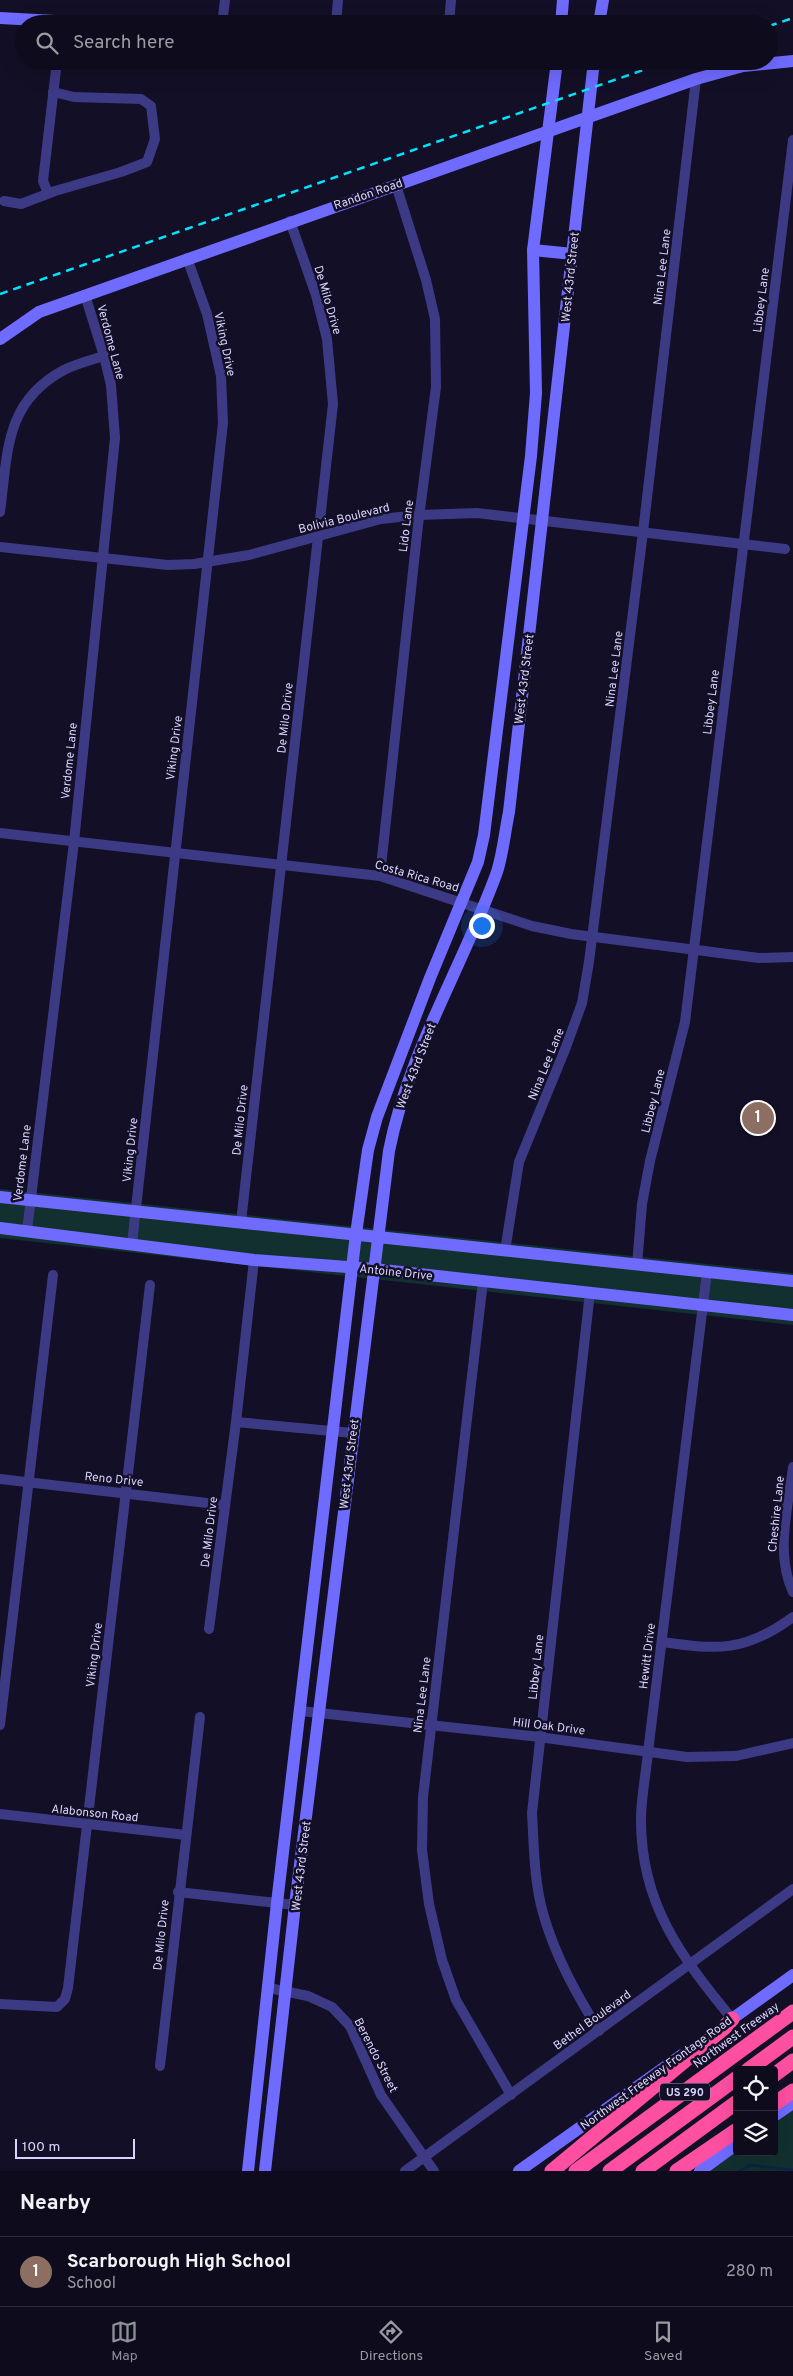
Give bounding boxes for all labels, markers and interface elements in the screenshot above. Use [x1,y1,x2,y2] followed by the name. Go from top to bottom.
[15,15,778,70] search box
[33,29,61,57] icon: search
[73,31,175,55] text: Search here
[332,176,405,214] street label: Randon Road
[650,228,676,306] street label: Nina Lee Lane
[558,231,584,323] street label: West 43rd Street
[310,264,345,337] street label: De Milo Drive
[750,267,774,334] street label: Libbey Lane
[92,303,128,382] street label: Verdome Lane
[209,311,239,378] street label: Viking Drive
[396,499,418,553] street label: Lido Lane
[297,500,392,538] street label: Bolivia Boulevard
[602,630,628,708] street label: Nina Lee Lane
[512,633,538,725] street label: West 43rd Street
[700,669,724,736] street label: Libbey Lane
[274,682,298,754] street label: De Milo Drive
[163,715,187,781] street label: Viking Drive
[58,722,82,800] street label: Verdome Lane
[373,857,461,897] street label: Costa Rica Road
[469,913,495,939] your location
[393,1021,441,1112] street label: West 43rd Street
[525,1026,569,1103] street label: Nina Lee Lane
[638,1068,670,1135] street label: Libbey Lane
[229,1084,253,1156] street label: De Milo Drive
[742,1099,774,1137] pin: 1
[120,1117,142,1183] street label: Viking Drive
[10,1124,36,1202] street label: Verdome Lane
[358,1261,433,1285] street label: Antoine Drive
[337,1418,363,1510] street label: West 43rd Street
[84,1469,144,1491] street label: Reno Drive
[765,1475,789,1553] street label: Cheshire Lane
[198,1496,222,1568] street label: De Milo Drive
[83,1622,107,1688] street label: Viking Drive
[636,1622,660,1690] street label: Hewitt Drive
[526,1634,548,1700] street label: Libbey Lane
[410,1656,436,1734] street label: Nina Lee Lane
[512,1715,586,1739] street label: Hill Oak Drive
[51,1801,139,1827] street label: Alabonson Road
[289,1820,315,1912] street label: West 43rd Street
[150,1899,174,1971] street label: De Milo Drive
[551,1987,635,2054] street label: Bethel Boulevard
[690,1999,783,2073] street label: Northwest Freeway
[578,2013,736,2134] street label: Northwest Freeway Frontage Road
[349,2015,401,2095] street label: Berendo Street
[733,2066,778,2156] map controls
[733,2066,778,2111] button: locate
[660,2084,710,2100] road number: US 290
[733,2111,778,2156] button: layers
[15,2136,135,2159] scale bar
[22,2139,60,2156] text: 100 m
[20,2190,91,2217] text: Nearby
[67,2250,291,2274] text: Scarborough High School
[33,2262,39,2282] text: 1
[726,2262,773,2282] text: 280 m
[67,2274,116,2294] text: School
[110,2318,138,2365] tab: Map
[359,2318,423,2365] tab: Directions
[644,2318,683,2365] tab: Saved

